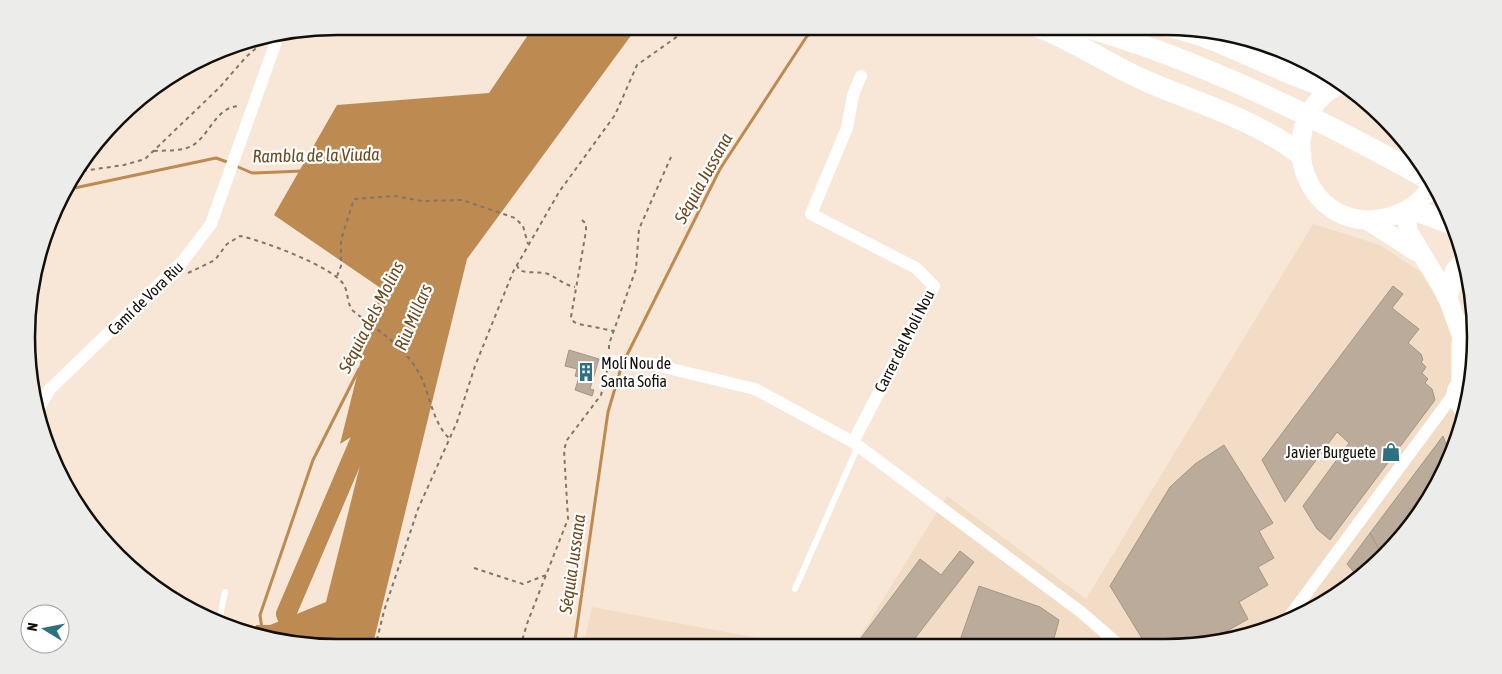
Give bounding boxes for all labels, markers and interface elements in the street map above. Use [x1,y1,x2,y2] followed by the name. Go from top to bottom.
[669,129,737,228] water label: Séquia Jussana
[252,143,380,167] water label: Rambla de la Viuda
[104,258,186,338] street label: Camí de Vora Riu
[333,258,408,377] water label: Séquia dels Molins
[390,281,436,353] water label: Riu Millars
[870,287,938,395] street label: Carrer del Molí Nou
[601,354,671,390] place label: Molí Nou de Santa Sofia
[575,361,597,383] building icon: Molí Nou de Santa Sofia
[1380,441,1402,463] shop icon: Javier Burguete
[1286,443,1376,462] place label: Javier Burguete
[554,512,589,616] water label: Séquia Jussana
[20,604,70,654] north arrow
[24,621,41,632] text: N

